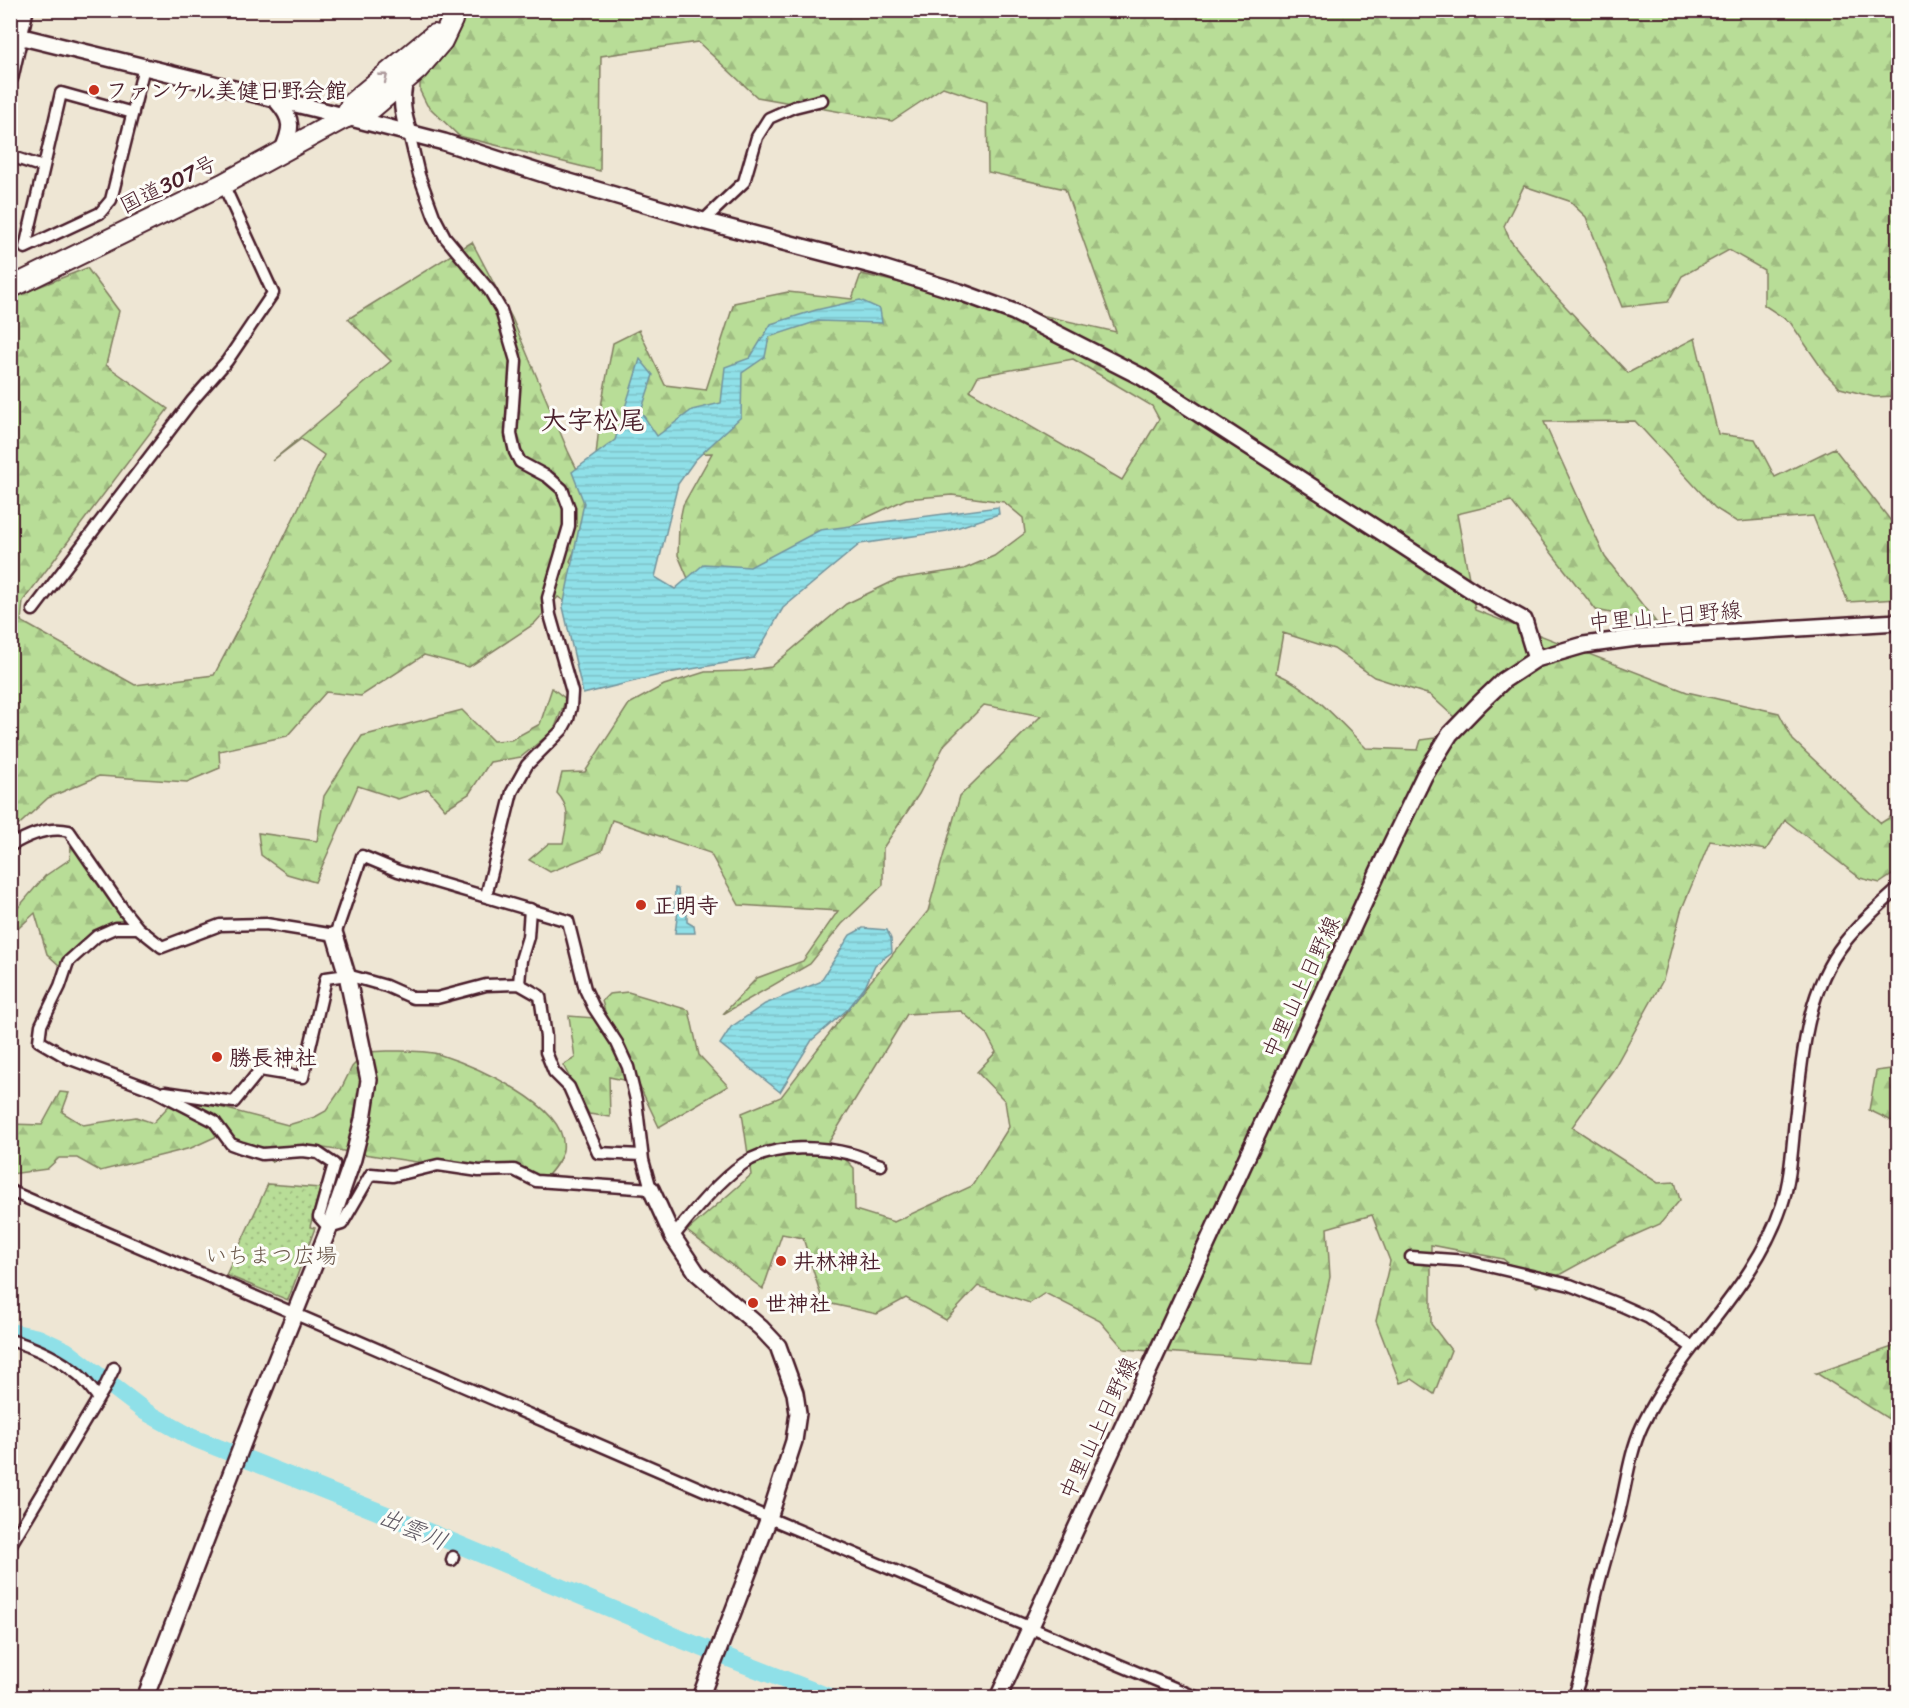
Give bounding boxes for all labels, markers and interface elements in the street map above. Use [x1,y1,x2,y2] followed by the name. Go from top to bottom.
[106,71,347,110] place label: ファンケル美健日野会館
[378,73,389,84] one-way arrow
[87,83,101,97] marker: ファンケル美健日野会館
[112,144,224,224] street label: 国道307号
[541,397,645,443] district label: 大字松尾
[1587,590,1743,642] street label: 中里山上日野線
[653,886,719,925] place label: 正明寺
[634,898,648,912] marker: 正明寺
[1251,909,1351,1065] street label: 中里山上日野線
[229,1038,317,1077] place label: 勝長神社
[210,1050,224,1064] marker: 勝長神社
[205,1236,337,1275] park label: いちまつ広場
[793,1242,881,1281] place label: 井林神社
[774,1254,788,1268] marker: 井林神社
[765,1284,831,1323] place label: 世神社
[746,1296,760,1310] marker: 世神社
[1048,1350,1148,1506] street label: 中里山上日野線
[372,1496,454,1562] water label: 出雲川

